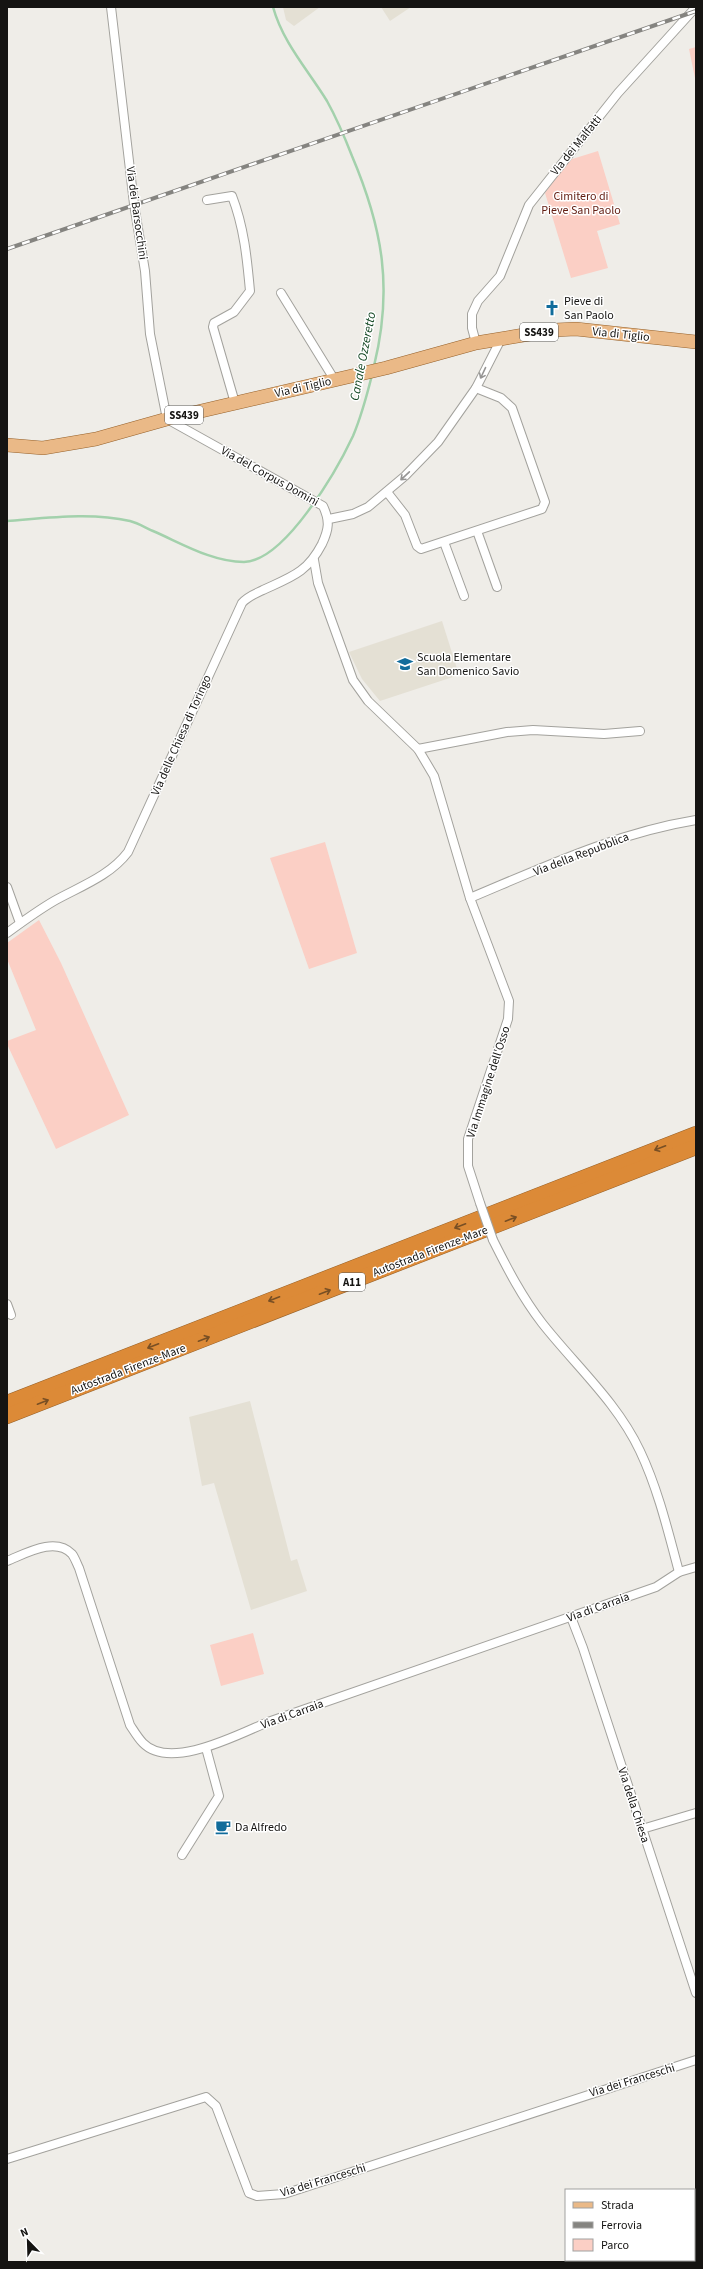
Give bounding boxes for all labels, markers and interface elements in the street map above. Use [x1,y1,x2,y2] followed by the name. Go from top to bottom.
[547,111,606,179] street label: Via dei Malfatti
[122,165,151,261] street label: Via dei Barsocchini
[541,188,621,219] park label: Cimitero di Pieve San Paolo
[564,293,614,324] place label: Pieve di San Paolo
[543,299,561,317] church icon: Pieve di San Paolo
[346,310,380,402] water label: Canale Ozzeretto
[520,323,558,341] road number: SS439
[591,323,650,346] street label: Via di Tiglio
[479,367,486,379] one-way arrow
[273,373,333,402] street label: Via di Tiglio
[165,406,203,424] road number: SS439
[217,442,322,511] street label: Via del Corpus Domini
[400,471,410,481] one-way arrow
[417,649,519,680] place label: Scuola Elementare San Domenico Savio
[396,655,414,673] school or university icon: Scuola Elementare San Domenico Savio
[147,672,216,798] street label: Via delle Chiesa di Toringo
[531,828,632,881] street label: Via della Repubblica
[462,1024,515,1140] street label: Via Immagine dell'Osso
[654,1145,666,1153] one-way arrow
[505,1215,517,1223] one-way arrow
[370,1222,490,1281] street label: Autostrada Firenze-Mare
[455,1223,467,1231] one-way arrow
[339,1273,365,1291] road number: A11
[318,1288,330,1295] one-way arrow
[268,1295,280,1303] one-way arrow
[197,1335,209,1343] one-way arrow
[68,1340,188,1399] street label: Autostrada Firenze-Mare
[147,1343,159,1351] one-way arrow
[37,1397,49,1405] one-way arrow
[564,1588,632,1627] street label: Via di Carraia
[258,1695,326,1734] street label: Via di Carraia
[613,1765,654,1845] street label: Via della Chiesa
[214,1818,232,1836] cafe icon: Da Alfredo
[235,1819,287,1836] place label: Da Alfredo
[587,2059,677,2102] street label: Via dei Franceschi
[278,2159,368,2202] street label: Via dei Franceschi
[565,2189,695,2261] legend
[601,2197,634,2214] text: Strada
[601,2217,642,2234] text: Ferrovia
[8,2221,48,2261] north arrow
[18,2224,31,2241] text: N
[601,2237,629,2254] text: Parco

